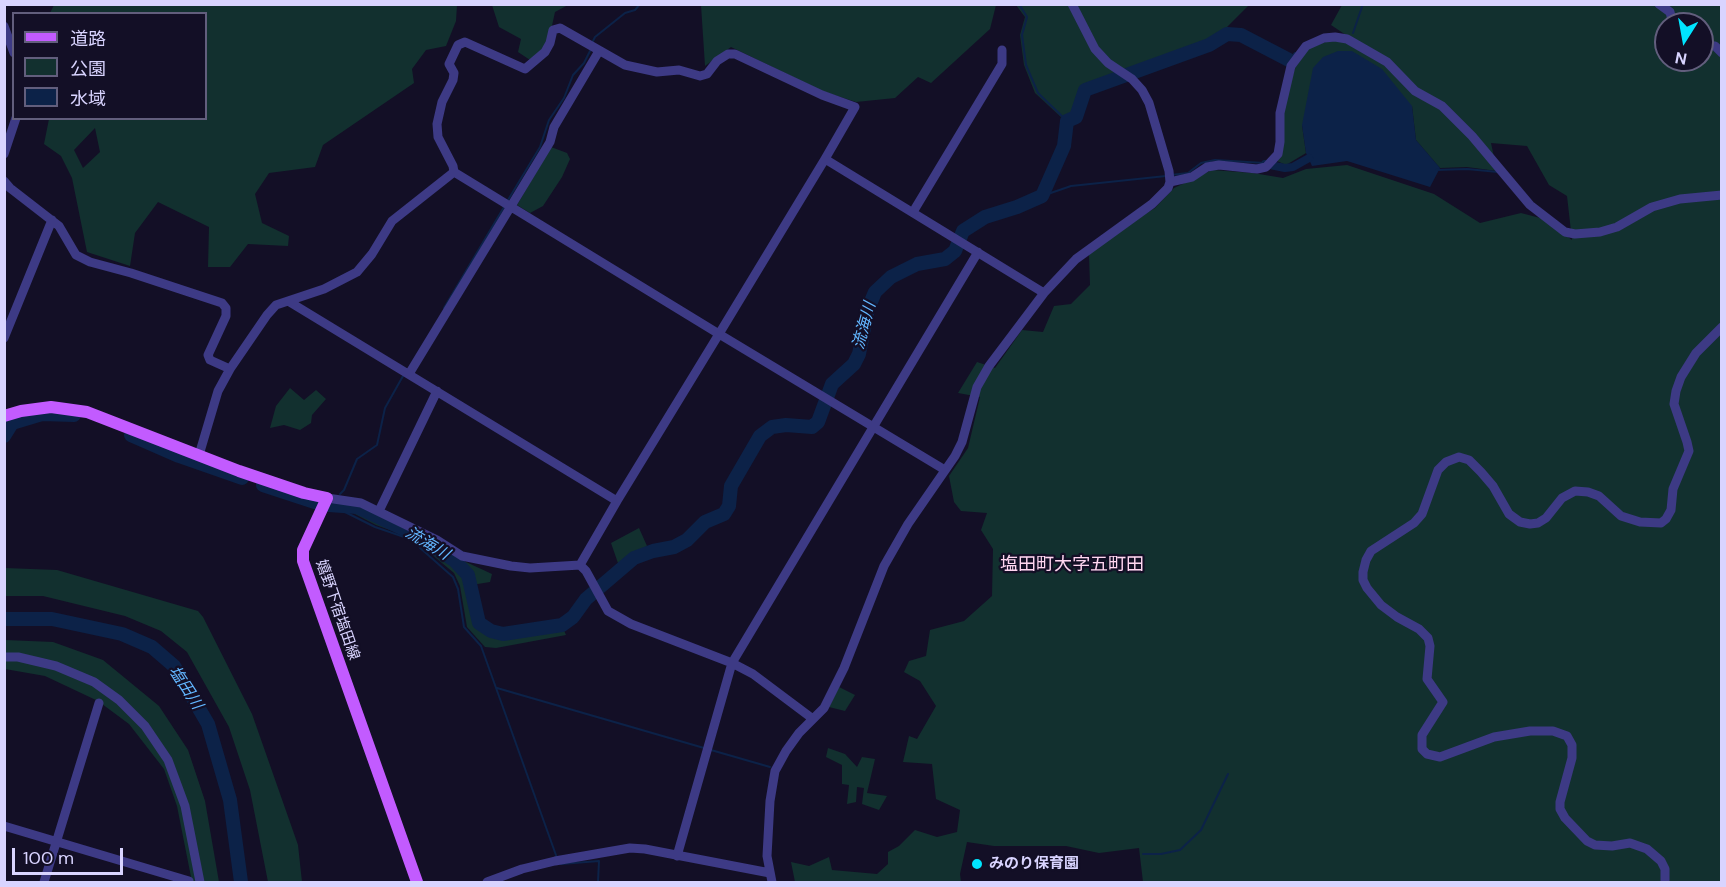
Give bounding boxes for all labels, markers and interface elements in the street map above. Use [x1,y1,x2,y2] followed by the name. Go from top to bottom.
[12,12,207,120] legend
[1654,12,1714,72] north arrow
[70,27,106,51] text: 道路
[1673,47,1689,70] text: N
[70,57,106,81] text: 公園
[70,87,106,111] text: 水域
[850,300,880,352] water label: 流海川
[401,523,453,565] water label: 流海川
[1000,554,1144,576] district label: 塩田町大字五町田
[311,557,363,663] street label: 嬉野下宿塩田線
[164,663,206,713] water label: 塩田川
[15,836,126,874] scale bar
[23,846,74,870] text: 100 m
[989,855,1079,873] place label: みのり保育園
[970,857,984,871] marker: みのり保育園

